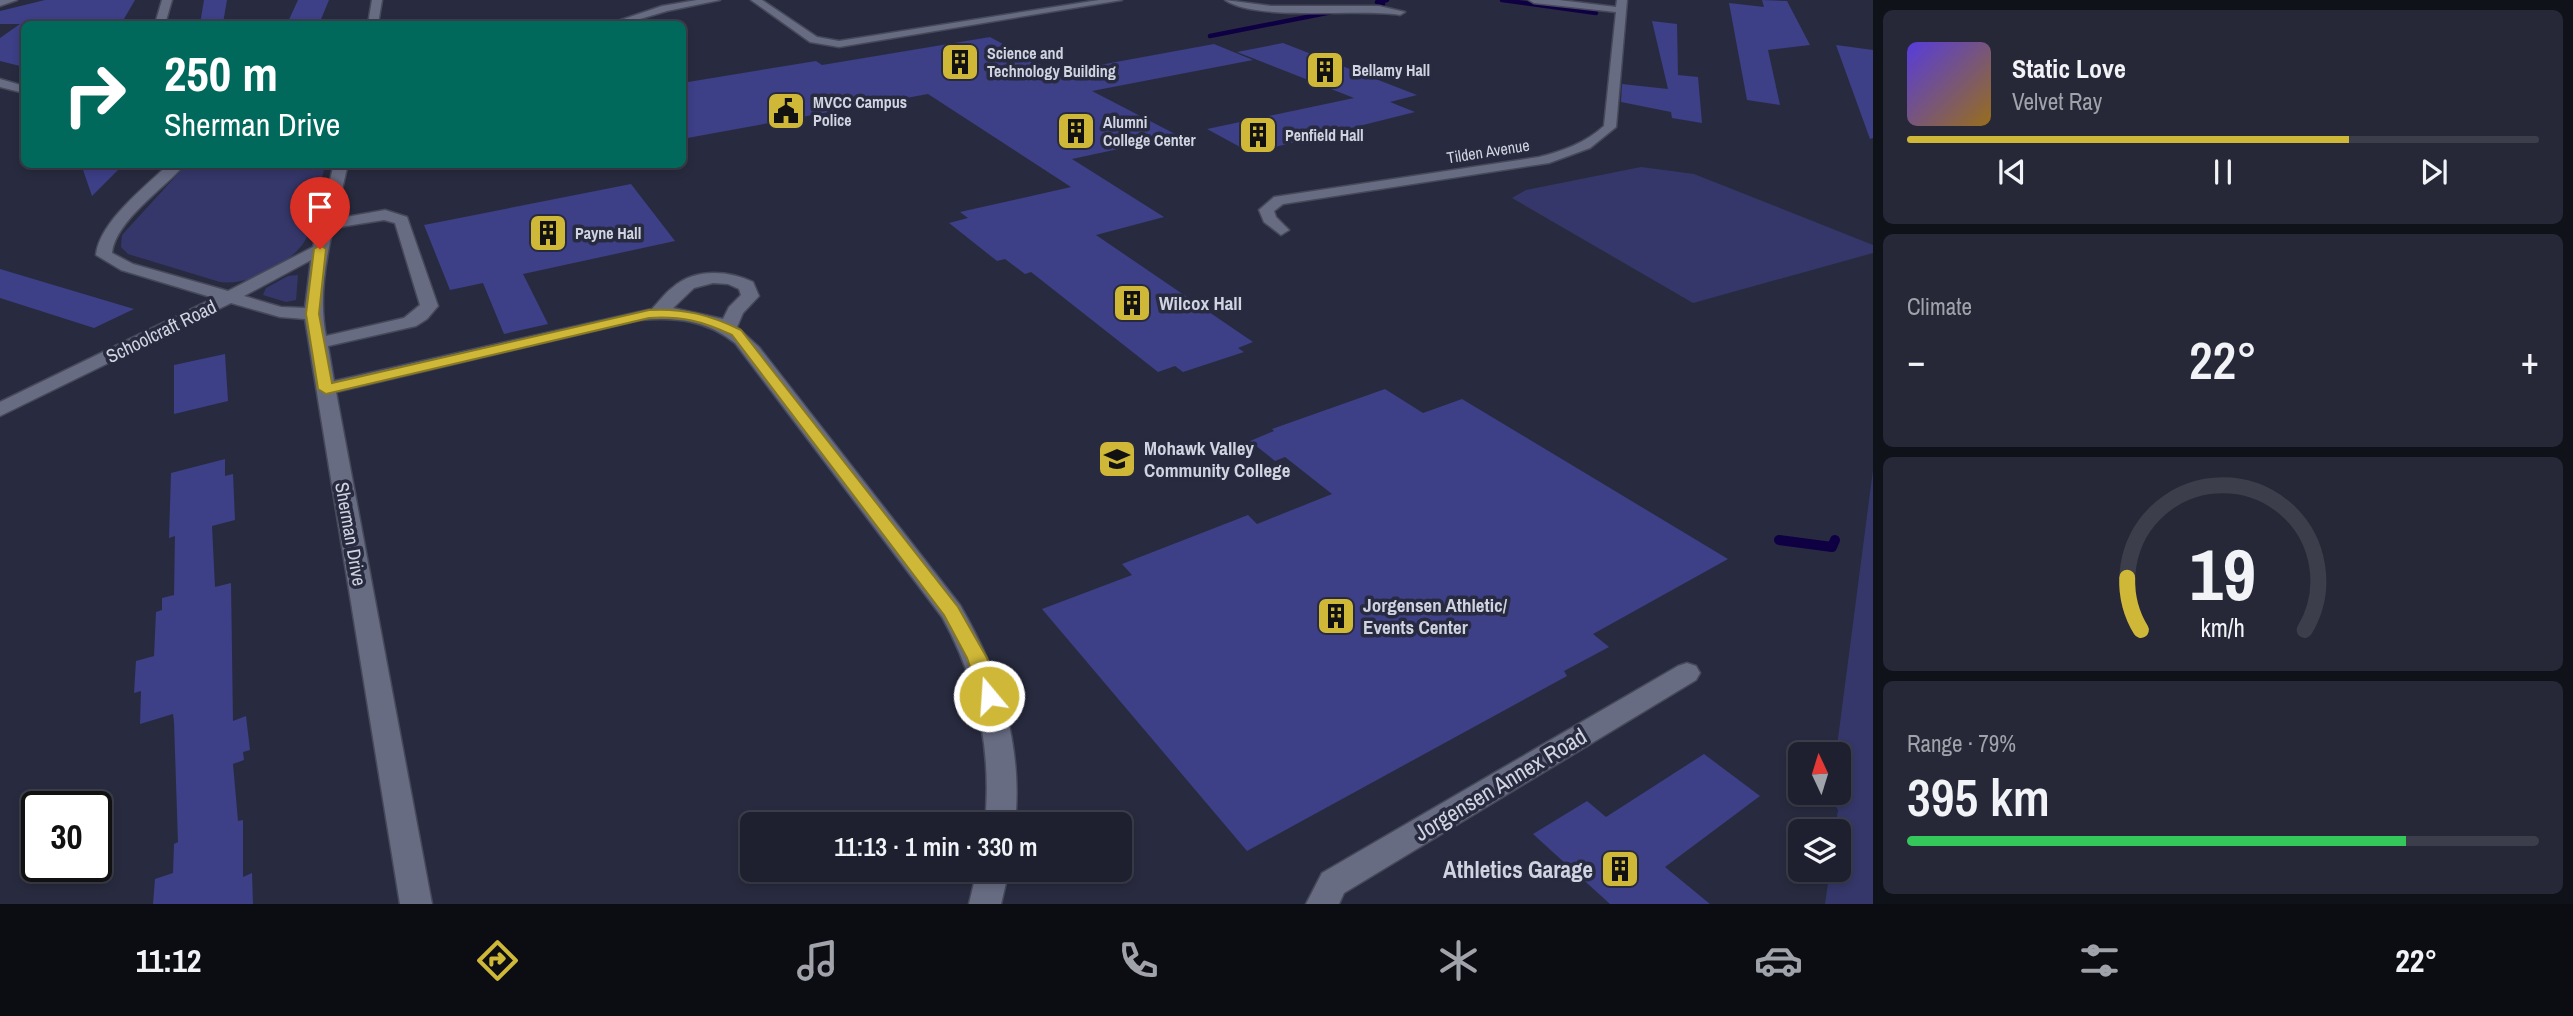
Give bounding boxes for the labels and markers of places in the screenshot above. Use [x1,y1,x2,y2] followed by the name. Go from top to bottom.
[939,41,981,83] building icon: Science and Technology Building
[987,42,1116,82] place label: Science and Technology Building
[1304,49,1346,91] building icon: Bellamy Hall
[1352,59,1430,81] place label: Bellamy Hall
[765,90,807,132] public building icon: MVCC Campus Police
[813,91,907,131] place label: MVCC Campus Police
[1055,110,1097,152] building icon: Alumni College Center
[1103,111,1196,151] place label: Alumni College Center
[1237,114,1279,156] building icon: Penfield Hall
[1285,124,1364,146] place label: Penfield Hall
[290,177,350,249] pin
[527,212,569,254] building icon: Payne Hall
[575,222,641,244] place label: Payne Hall
[1111,282,1153,324] building icon: Wilcox Hall
[1159,290,1242,316] place label: Wilcox Hall
[1144,435,1291,483] place label: Mohawk Valley Community College
[1096,438,1138,480] school or university icon: Mohawk Valley Community College
[1363,592,1508,640] place label: Jorgensen Athletic/ Events Center
[1315,595,1357,637] building icon: Jorgensen Athletic/ Events Center
[1599,848,1641,890] building icon: Athletics Garage
[1443,854,1593,885] place label: Athletics Garage

